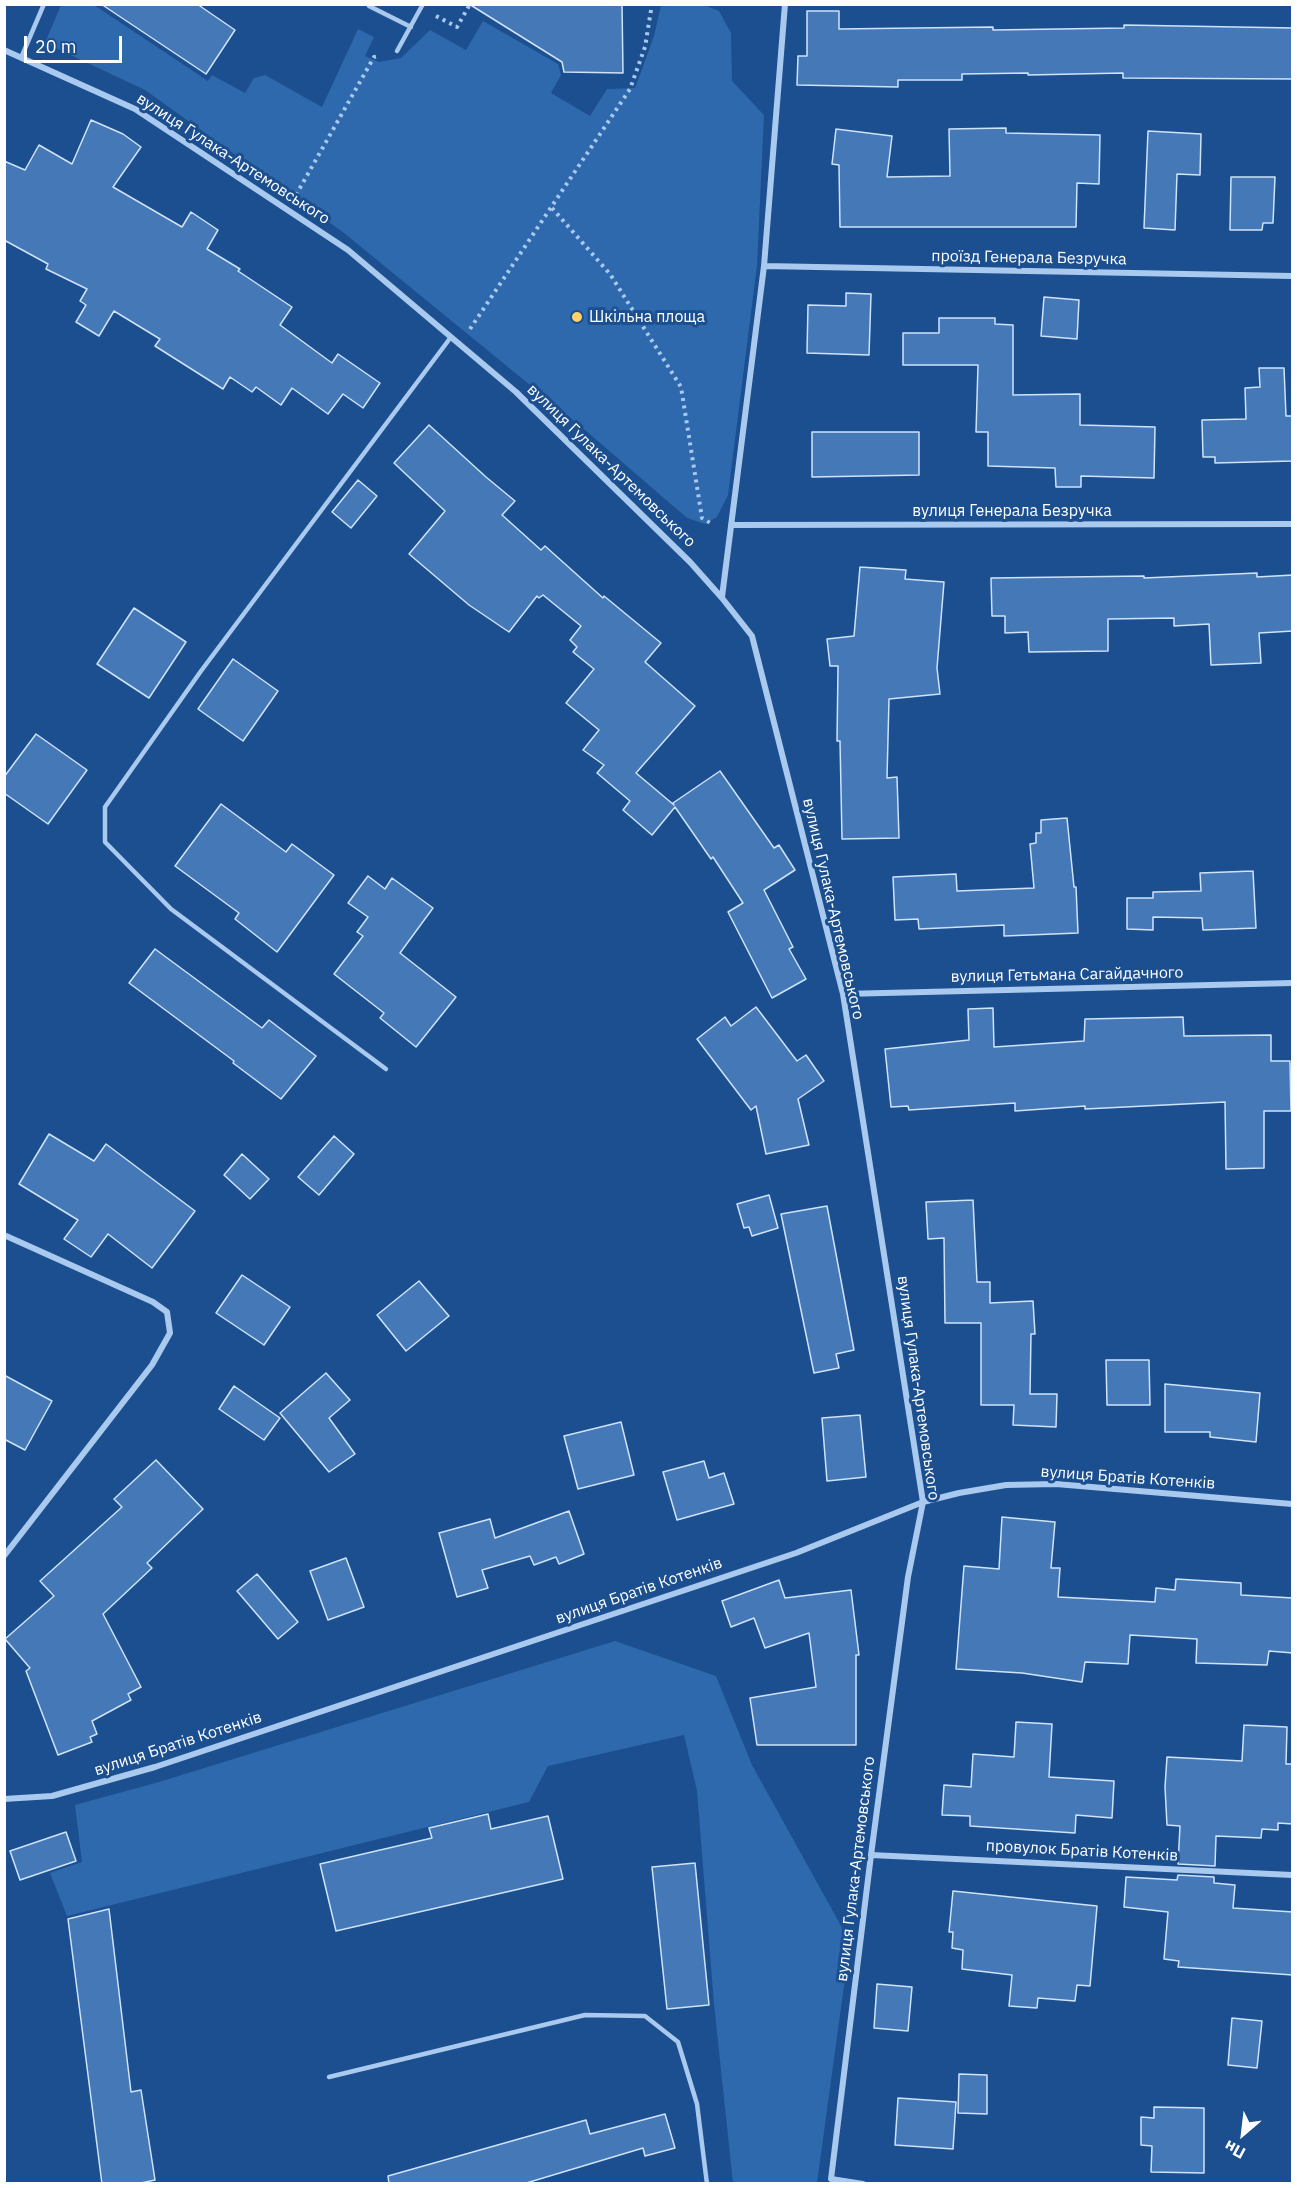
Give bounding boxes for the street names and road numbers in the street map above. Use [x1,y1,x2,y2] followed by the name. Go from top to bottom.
[133,89,333,229] street label: вулиця Гулака-Артемовського
[931,247,1127,269] street label: проїзд Генерала Безручка
[523,380,699,552] street label: вулиця Гулака-Артемовського
[912,501,1112,521] street label: вулиця Генерала Безручка
[798,796,868,1022] street label: вулиця Гулака-Артемовського
[950,963,1184,987] street label: вулиця Гетьмана Сагайдачного
[893,1274,943,1502] street label: вулиця Гулака-Артемовського
[1040,1462,1216,1494] street label: вулиця Братів Котенків
[553,1553,725,1629] street label: вулиця Братів Котенків
[92,1708,264,1780] street label: вулиця Братів Котенків
[833,1755,879,1983] street label: вулиця Гулака-Артемовського
[985,1836,1179,1866] street label: провулок Братів Котенків

